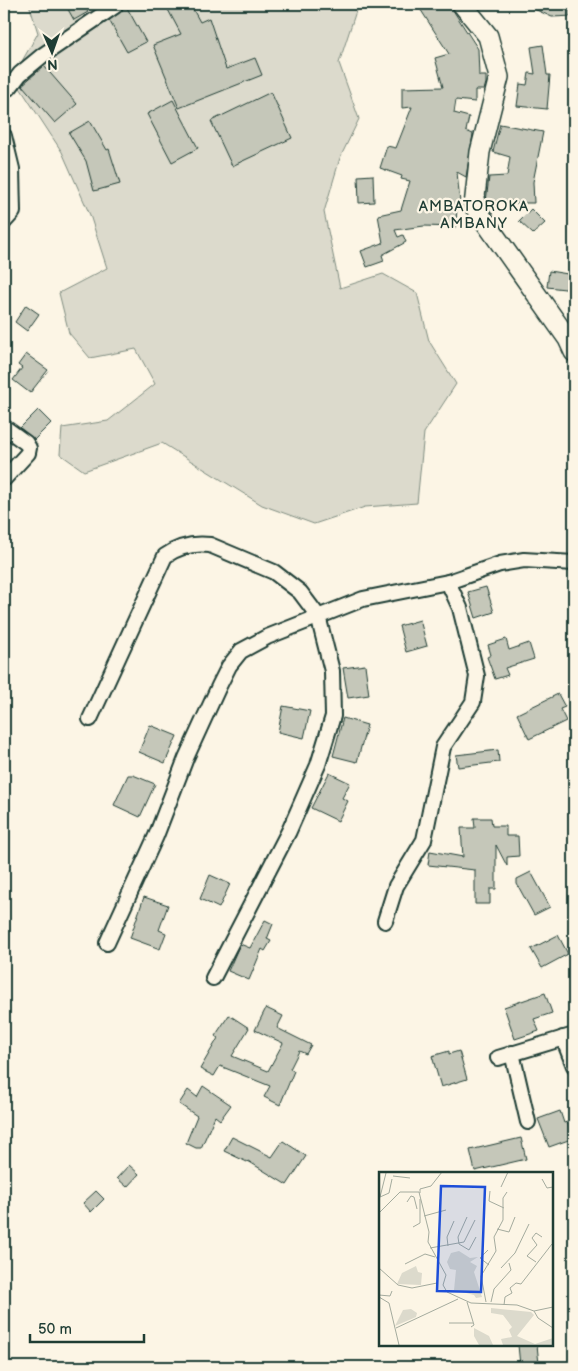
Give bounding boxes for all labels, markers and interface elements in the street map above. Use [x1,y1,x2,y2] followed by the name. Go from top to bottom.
[28,28,78,78] north arrow
[47,56,58,73] text: N
[419,197,529,233] district label: AMBATOROKA AMBANY
[379,1172,553,1346] inset map
[30,1311,144,1343] scale bar
[38,1320,72,1339] text: 50 m

